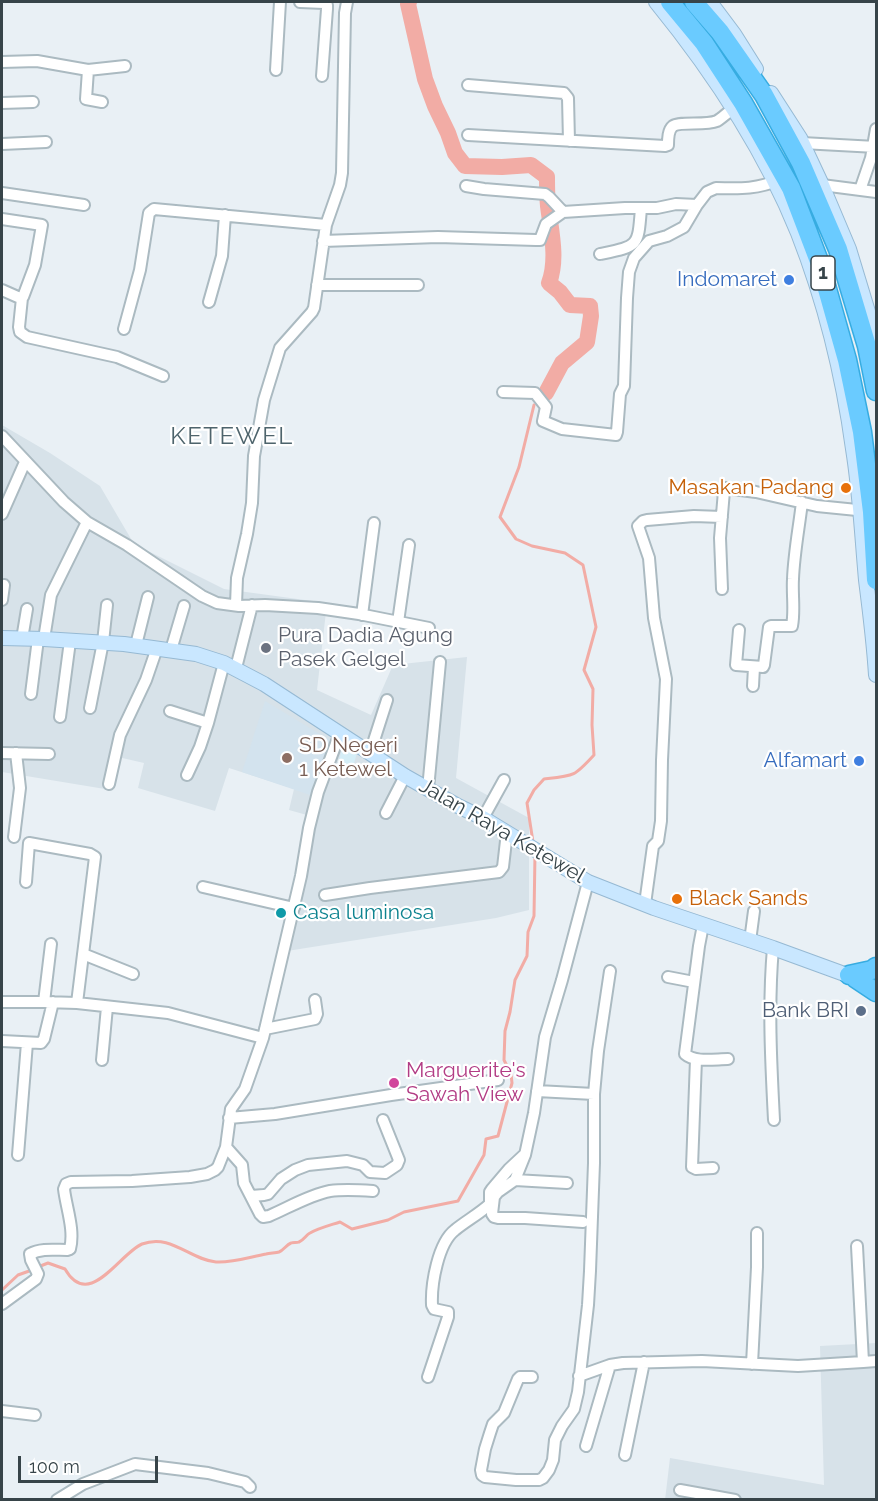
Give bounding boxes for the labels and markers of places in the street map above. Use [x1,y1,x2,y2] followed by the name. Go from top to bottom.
[677,267,777,293] place label: Indomaret
[782,273,796,287] marker: Indomaret
[668,475,834,501] place label: Masakan Padang
[839,481,853,495] marker: Masakan Padang
[278,623,453,673] place label: Pura Dadia Agung Pasek Gelgel
[259,641,273,655] marker: Pura Dadia Agung Pasek Gelgel
[299,733,398,783] place label: SD Negeri 1 Ketewel
[764,748,847,774] place label: Alfamart
[280,751,294,765] marker: SD Negeri 1 Ketewel
[852,754,866,768] marker: Alfamart
[689,886,808,912] place label: Black Sands
[670,892,684,906] marker: Black Sands
[293,900,434,926] place label: Casa luminosa
[274,906,288,920] marker: Casa luminosa
[762,998,849,1024] place label: Bank BRI
[854,1004,868,1018] marker: Bank BRI
[406,1058,526,1108] place label: Marguerite's Sawah View
[387,1076,401,1090] marker: Marguerite's Sawah View

